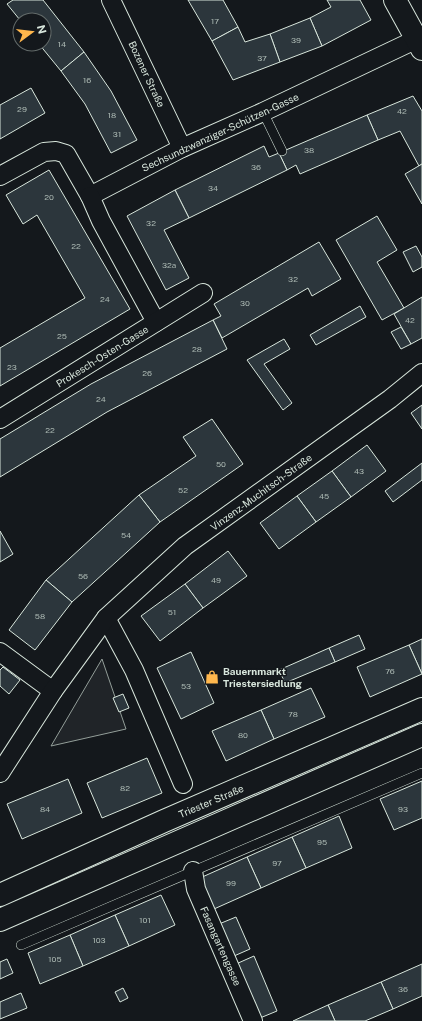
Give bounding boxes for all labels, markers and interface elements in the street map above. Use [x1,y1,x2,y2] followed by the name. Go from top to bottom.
[12,12,52,52] north arrow
[211,16,219,26] house number: 17
[35,24,49,35] text: N
[291,35,301,45] house number: 39
[58,39,66,49] house number: 14
[126,39,168,109] street label: Bozener Straße
[257,53,267,63] house number: 37
[83,75,91,85] house number: 16
[140,90,301,174] street label: Sechsundzwanziger-Schützen-Gasse
[17,104,27,114] house number: 29
[397,106,407,116] house number: 42
[108,110,116,120] house number: 18
[113,129,121,139] house number: 31
[304,145,314,155] house number: 38
[251,162,261,172] house number: 36
[208,183,218,193] house number: 34
[44,192,54,202] house number: 20
[146,218,156,228] house number: 32
[71,241,81,251] house number: 22
[162,260,176,270] house number: 32a
[288,274,298,284] house number: 32
[100,294,110,304] house number: 24
[240,298,250,308] house number: 30
[405,315,415,325] house number: 42
[54,322,151,389] street label: Prokesch-Osten-Gasse
[57,331,67,341] house number: 25
[192,344,202,354] house number: 28
[7,362,17,372] house number: 23
[142,368,152,378] house number: 26
[96,394,106,404] house number: 24
[45,425,55,435] house number: 22
[208,451,314,533] street label: Vinzenz-Muchitsch-Straße
[216,459,226,469] house number: 50
[354,466,364,476] house number: 43
[178,485,188,495] house number: 52
[319,491,329,501] house number: 45
[121,530,131,540] house number: 54
[78,571,88,581] house number: 56
[211,575,221,585] house number: 49
[168,607,176,617] house number: 51
[35,611,45,621] house number: 58
[223,665,303,689] place label: Bauernmarkt Triestersiedlung
[385,666,395,676] house number: 76
[204,669,220,685] shop icon: Bauernmarkt Triestersiedlung
[181,681,191,691] house number: 53
[288,709,298,719] house number: 78
[238,730,248,740] house number: 80
[177,782,246,820] street label: Triester Straße
[120,783,130,793] house number: 82
[40,804,50,814] house number: 84
[398,804,408,814] house number: 93
[317,837,327,847] house number: 95
[272,858,282,868] house number: 97
[226,878,236,888] house number: 99
[198,904,244,988] street label: Fasangartengasse
[139,915,151,925] house number: 101
[92,935,106,945] house number: 103
[48,954,62,964] house number: 105
[398,984,408,994] house number: 36

